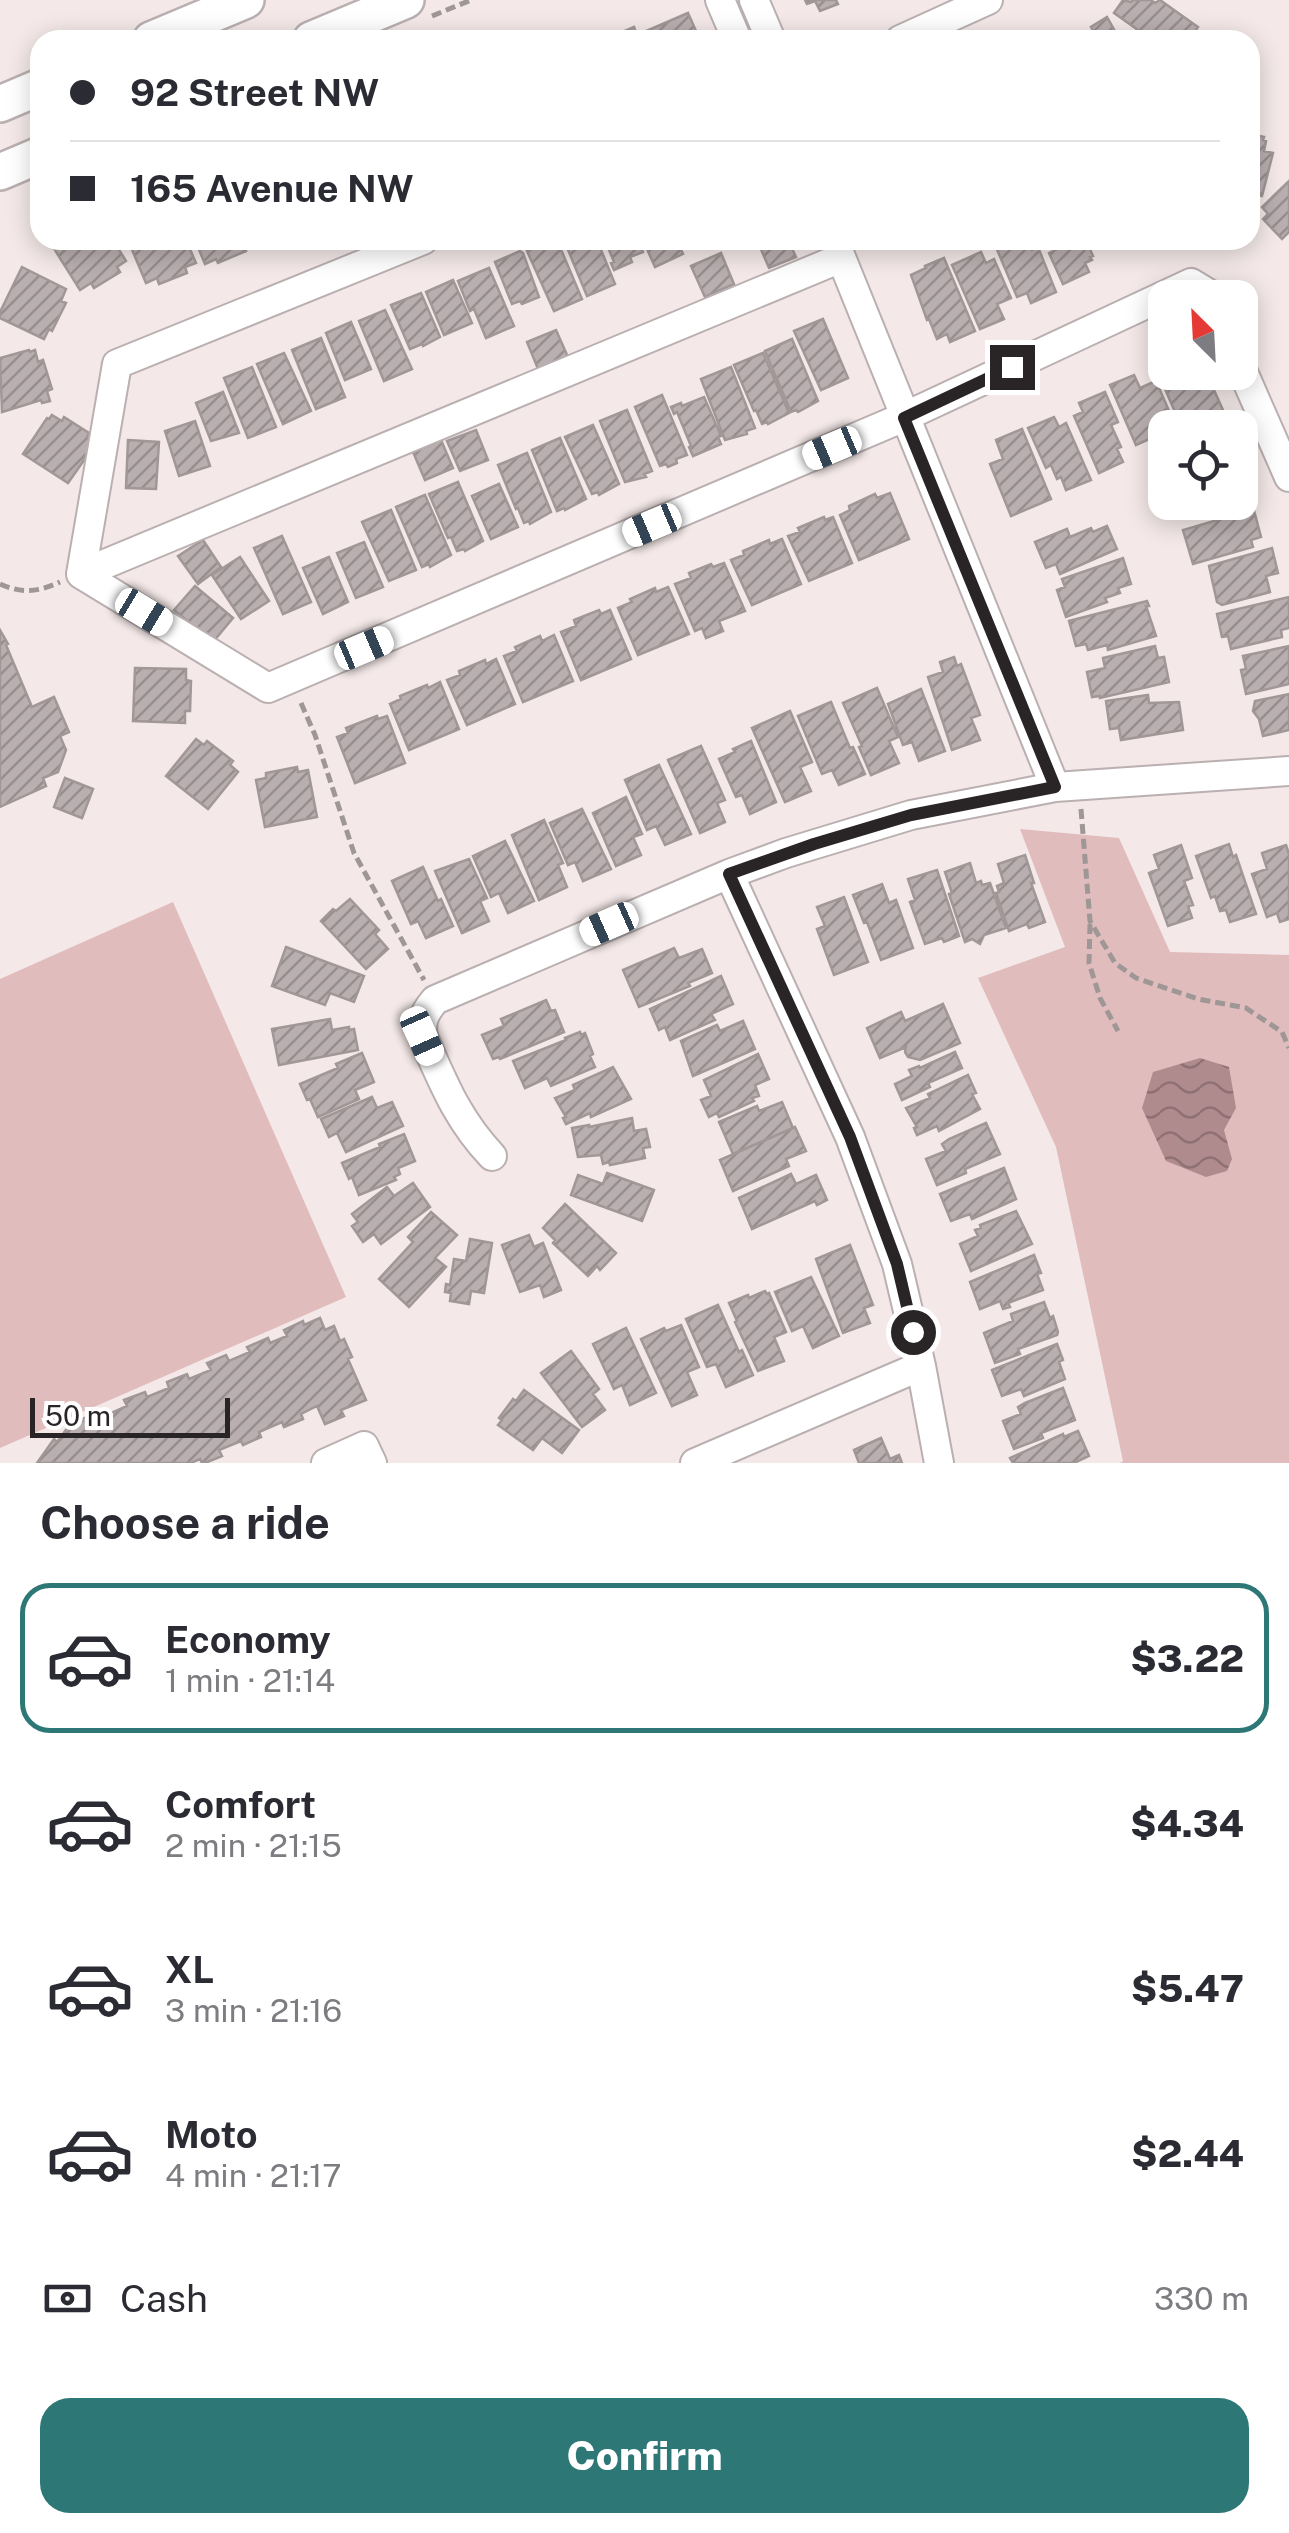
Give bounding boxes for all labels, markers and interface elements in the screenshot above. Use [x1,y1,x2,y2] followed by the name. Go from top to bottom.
[130,70,379,115] text: 92 Street NW
[130,166,414,211] text: 165 Avenue NW
[1148,280,1258,390] north arrow
[1148,280,1258,520] map controls
[990,345,1035,390] route end
[1148,410,1258,520] button: locate
[799,422,865,474] car
[619,499,685,551] car
[111,584,177,640] car
[331,622,397,674] car
[575,898,643,950] car
[396,1002,448,1070] car
[891,1310,936,1355] route start
[30,1393,230,1438] scale bar
[45,1399,111,1432] text: 50 m
[40,1496,330,1549] text: Choose a ride
[45,1613,135,1703] icon: car
[165,1617,331,1662] text: Economy
[1131,1636,1244,1681] text: $3.22
[165,1662,335,1699] text: 1 min · 21:14
[45,1778,135,1868] icon: car
[165,1782,316,1827] text: Comfort
[1130,1801,1244,1846] text: $4.34
[165,1827,342,1864] text: 2 min · 21:15
[45,1943,135,2033] icon: car
[165,1947,214,1992] text: XL
[1131,1966,1244,2011] text: $5.47
[165,1992,342,2029] text: 3 min · 21:16
[45,2108,135,2198] icon: car
[165,2112,258,2157] text: Moto
[1131,2131,1244,2176] text: $2.44
[165,2157,341,2194] text: 4 min · 21:17
[40,2271,95,2326] icon: cash
[120,2276,208,2321] text: Cash
[1154,2280,1249,2317] text: 330 m
[40,2398,1249,2513] button: Confirm

